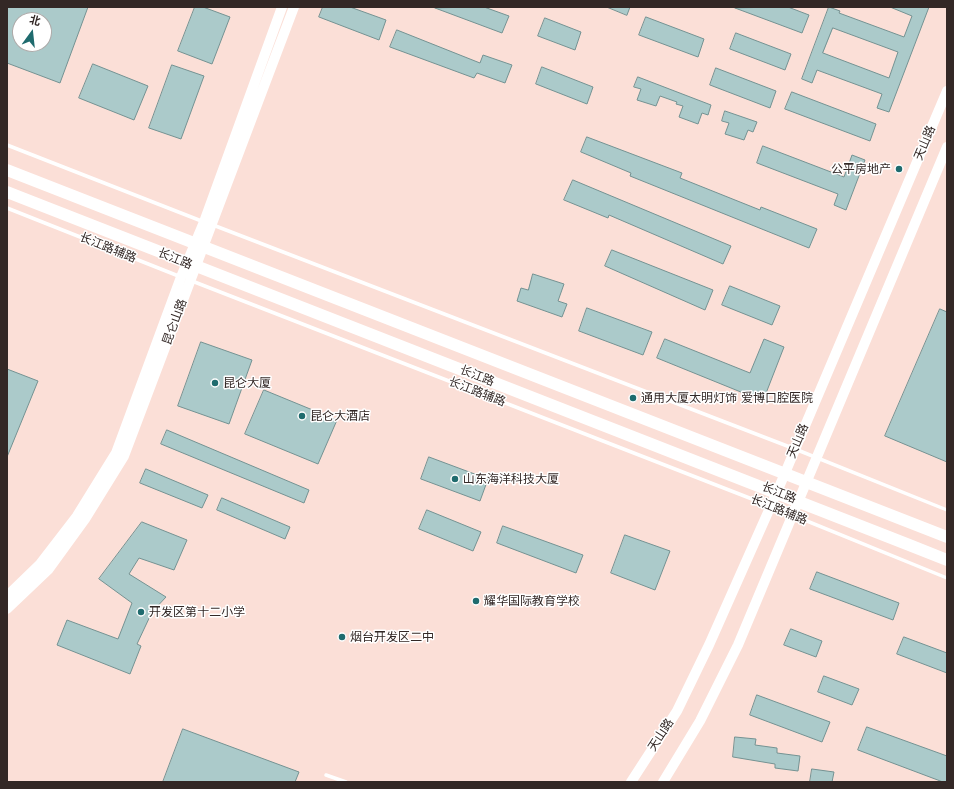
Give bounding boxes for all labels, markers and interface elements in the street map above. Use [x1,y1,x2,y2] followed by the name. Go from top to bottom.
[12,12,52,52] north arrow
[28,13,42,29] text: 北
[911,124,939,162] street label: 天山路
[831,162,891,176] place label: 公平房地产
[894,164,904,174] marker: 公平房地产
[77,230,139,266] street label: 长江路辅路
[156,246,194,272] street label: 长江路
[160,297,190,347] street label: 昆仑山路
[458,363,496,389] street label: 长江路
[446,375,508,409] street label: 长江路辅路
[223,376,271,390] place label: 昆仑大厦
[210,378,220,388] marker: 昆仑大厦
[641,391,813,405] place label: 通用大厦太明灯饰 爱博口腔医院
[628,393,638,403] marker: 通用大厦太明灯饰 爱博口腔医院
[310,409,370,423] place label: 昆仑大酒店
[297,411,307,421] marker: 昆仑大酒店
[784,422,812,460] street label: 天山路
[463,472,559,486] place label: 山东海洋科技大厦
[450,474,460,484] marker: 山东海洋科技大厦
[760,480,798,506] street label: 长江路
[748,492,810,528] street label: 长江路辅路
[484,594,580,608] place label: 耀华国际教育学校
[471,596,481,606] marker: 耀华国际教育学校
[149,605,245,619] place label: 开发区第十二小学
[136,607,146,617] marker: 开发区第十二小学
[350,630,434,644] place label: 烟台开发区二中
[337,632,347,642] marker: 烟台开发区二中
[645,716,677,754] street label: 天山路

